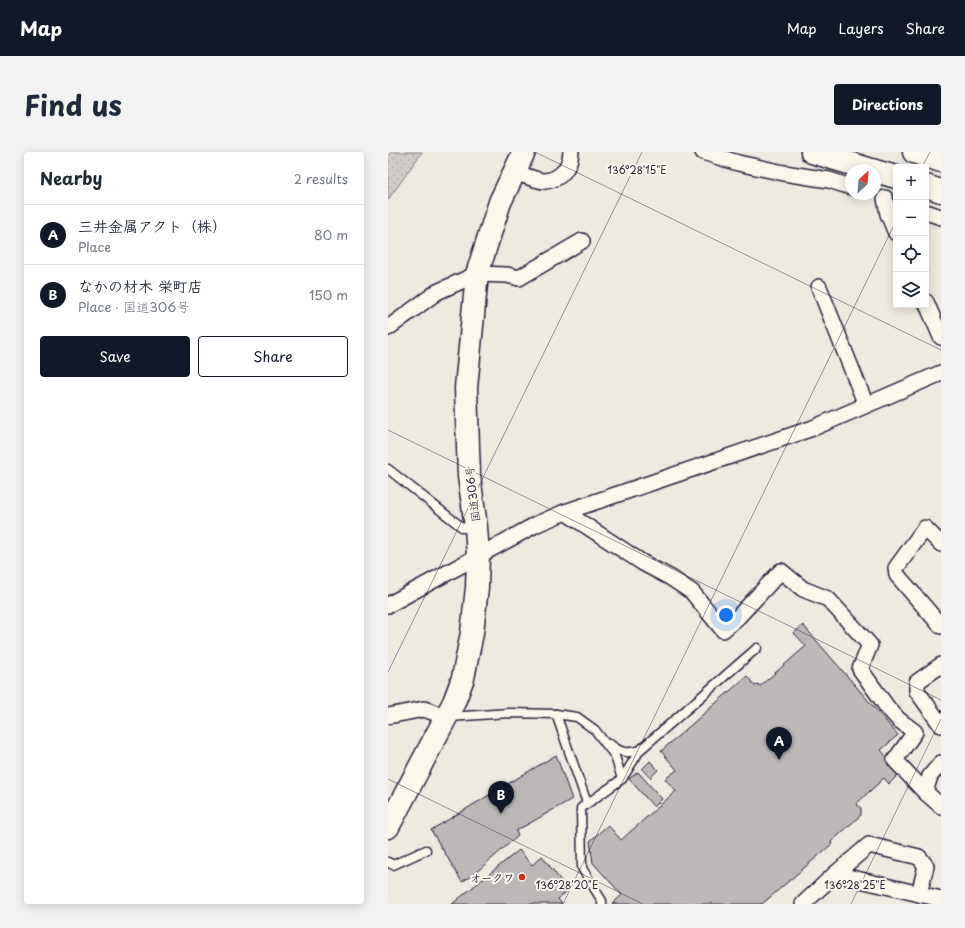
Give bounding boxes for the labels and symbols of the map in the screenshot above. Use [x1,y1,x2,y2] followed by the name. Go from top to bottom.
[607,162,667,177] text: 136°28'15"E
[845,164,881,200] north arrow
[460,465,484,523] street label: 国道306号
[716,605,736,625] your location
[766,727,792,760] pin: A
[488,781,514,814] pin: B
[470,869,514,886] place label: オークワ
[517,872,527,882] marker: オークワ
[536,877,598,892] text: 136°28'20"E
[824,877,886,892] text: 136°28'25"E

